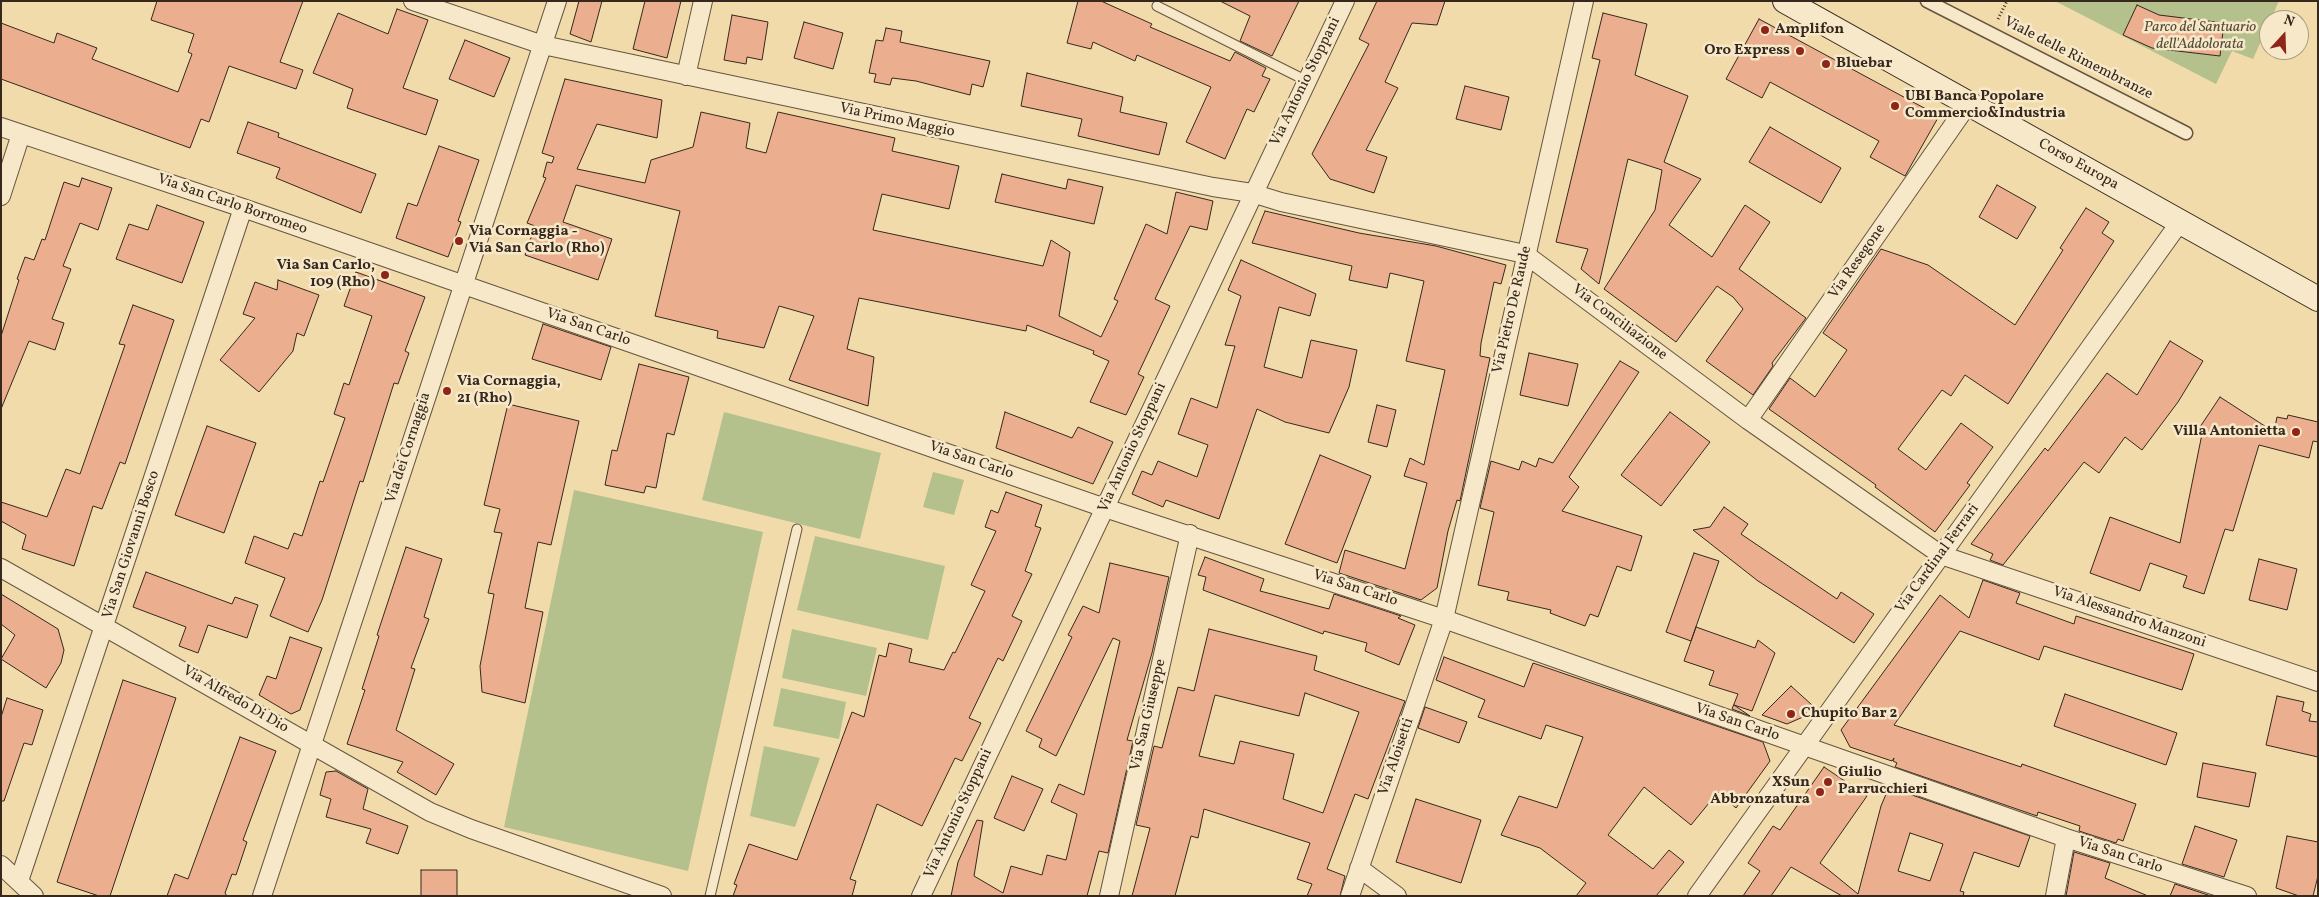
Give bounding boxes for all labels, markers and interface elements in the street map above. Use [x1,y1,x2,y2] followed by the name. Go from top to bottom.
[2259,10,2309,60] north arrow
[2281,11,2297,32] text: N
[2001,14,2155,104] street label: Viale delle Rimembranze
[1267,15,1345,149] street label: Via Antonio Stoppani
[2144,19,2256,54] park label: Parco del Santuario dell'Addolorata
[1775,21,1844,39] place label: Amplifon
[1759,24,1771,36] marker: Amplifon
[1704,42,1790,60] place label: Oro Express
[1794,45,1806,57] marker: Oro Express
[1836,55,1892,73] place label: Bluebar
[1820,58,1832,70] marker: Bluebar
[1905,88,2066,123] place label: UBI Banca Popolare Commercio&Industria
[838,100,956,142] street label: Via Primo Maggio
[1889,100,1901,112] marker: UBI Banca Popolare Commercio&Industria
[2035,135,2121,195] street label: Corso Europa
[155,171,309,239] street label: Via San Carlo Borromeo
[1826,221,1890,303] street label: Via Resegone
[469,223,605,258] place label: Via Cornaggia - Via San Carlo (Rho)
[453,235,465,247] marker: Via Cornaggia - Via San Carlo (Rho)
[1490,245,1536,375] street label: Via Pietro De Raude
[276,257,375,292] place label: Via San Carlo, 109 (Rho)
[379,269,391,281] marker: Via San Carlo, 109 (Rho)
[1568,281,1670,365] street label: Via Conciliazione
[543,305,633,351] street label: Via San Carlo
[457,373,561,408] place label: Via Cornaggia, 21 (Rho)
[1095,380,1171,516] street label: Via Antonio Stoppani
[441,385,453,397] marker: Via Cornaggia, 21 (Rho)
[383,390,435,506] street label: Via dei Cornaggia
[2173,423,2286,441] place label: Villa Antonietta
[2290,426,2302,438] marker: Villa Antonietta
[926,438,1016,484] street label: Via San Carlo
[100,469,164,621] street label: Via San Giovanni Bosco
[1892,501,1984,617] street label: Via Cardinal Ferrari
[1310,567,1400,611] street label: Via San Carlo
[2050,583,2208,653] street label: Via Alessandro Manzoni
[1127,657,1171,773] street label: Via San Giuseppe
[179,662,291,738] street label: Via Alfredo Di Dio
[1692,700,1782,746] street label: Via San Carlo
[1801,705,1897,723] place label: Chupito Bar 2
[1785,708,1797,720] marker: Chupito Bar 2
[1375,716,1419,798] street label: Via Aloisetti
[921,746,997,882] street label: Via Antonio Stoppani
[1838,764,1928,799] place label: Giulio Parrucchieri
[1710,774,1810,809] place label: XSun Abbronzatura
[1822,776,1834,788] marker: Giulio Parrucchieri
[1814,786,1826,798] marker: XSun Abbronzatura
[2075,834,2165,878] street label: Via San Carlo

